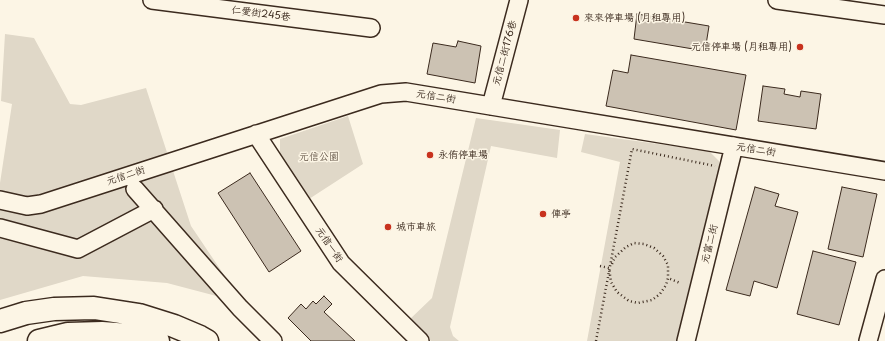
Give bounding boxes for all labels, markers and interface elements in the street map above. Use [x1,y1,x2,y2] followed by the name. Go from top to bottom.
[231,4,291,24] street label: 仁愛街245巷
[584,12,685,24] place label: 來來停車場 (月租專用)
[571,13,581,23] marker: 來來停車場 (月租專用)
[491,19,519,87] street label: 元信二街176巷
[691,41,792,53] place label: 元信停車場 (月租專用)
[795,42,805,52] marker: 元信停車場 (月租專用)
[415,88,457,106] street label: 元信二街
[735,141,777,159] street label: 元信二街
[438,149,488,161] place label: 永侑停車場
[425,150,435,160] marker: 永侑停車場
[299,151,339,163] park label: 元信公園
[105,164,147,188] street label: 元信二街
[551,208,571,220] place label: 俥亭
[538,209,548,219] marker: 俥亭
[396,221,436,233] place label: 城市車旅
[383,222,393,232] marker: 城市車旅
[699,223,721,265] street label: 元富二街
[313,225,345,265] street label: 元信一街

